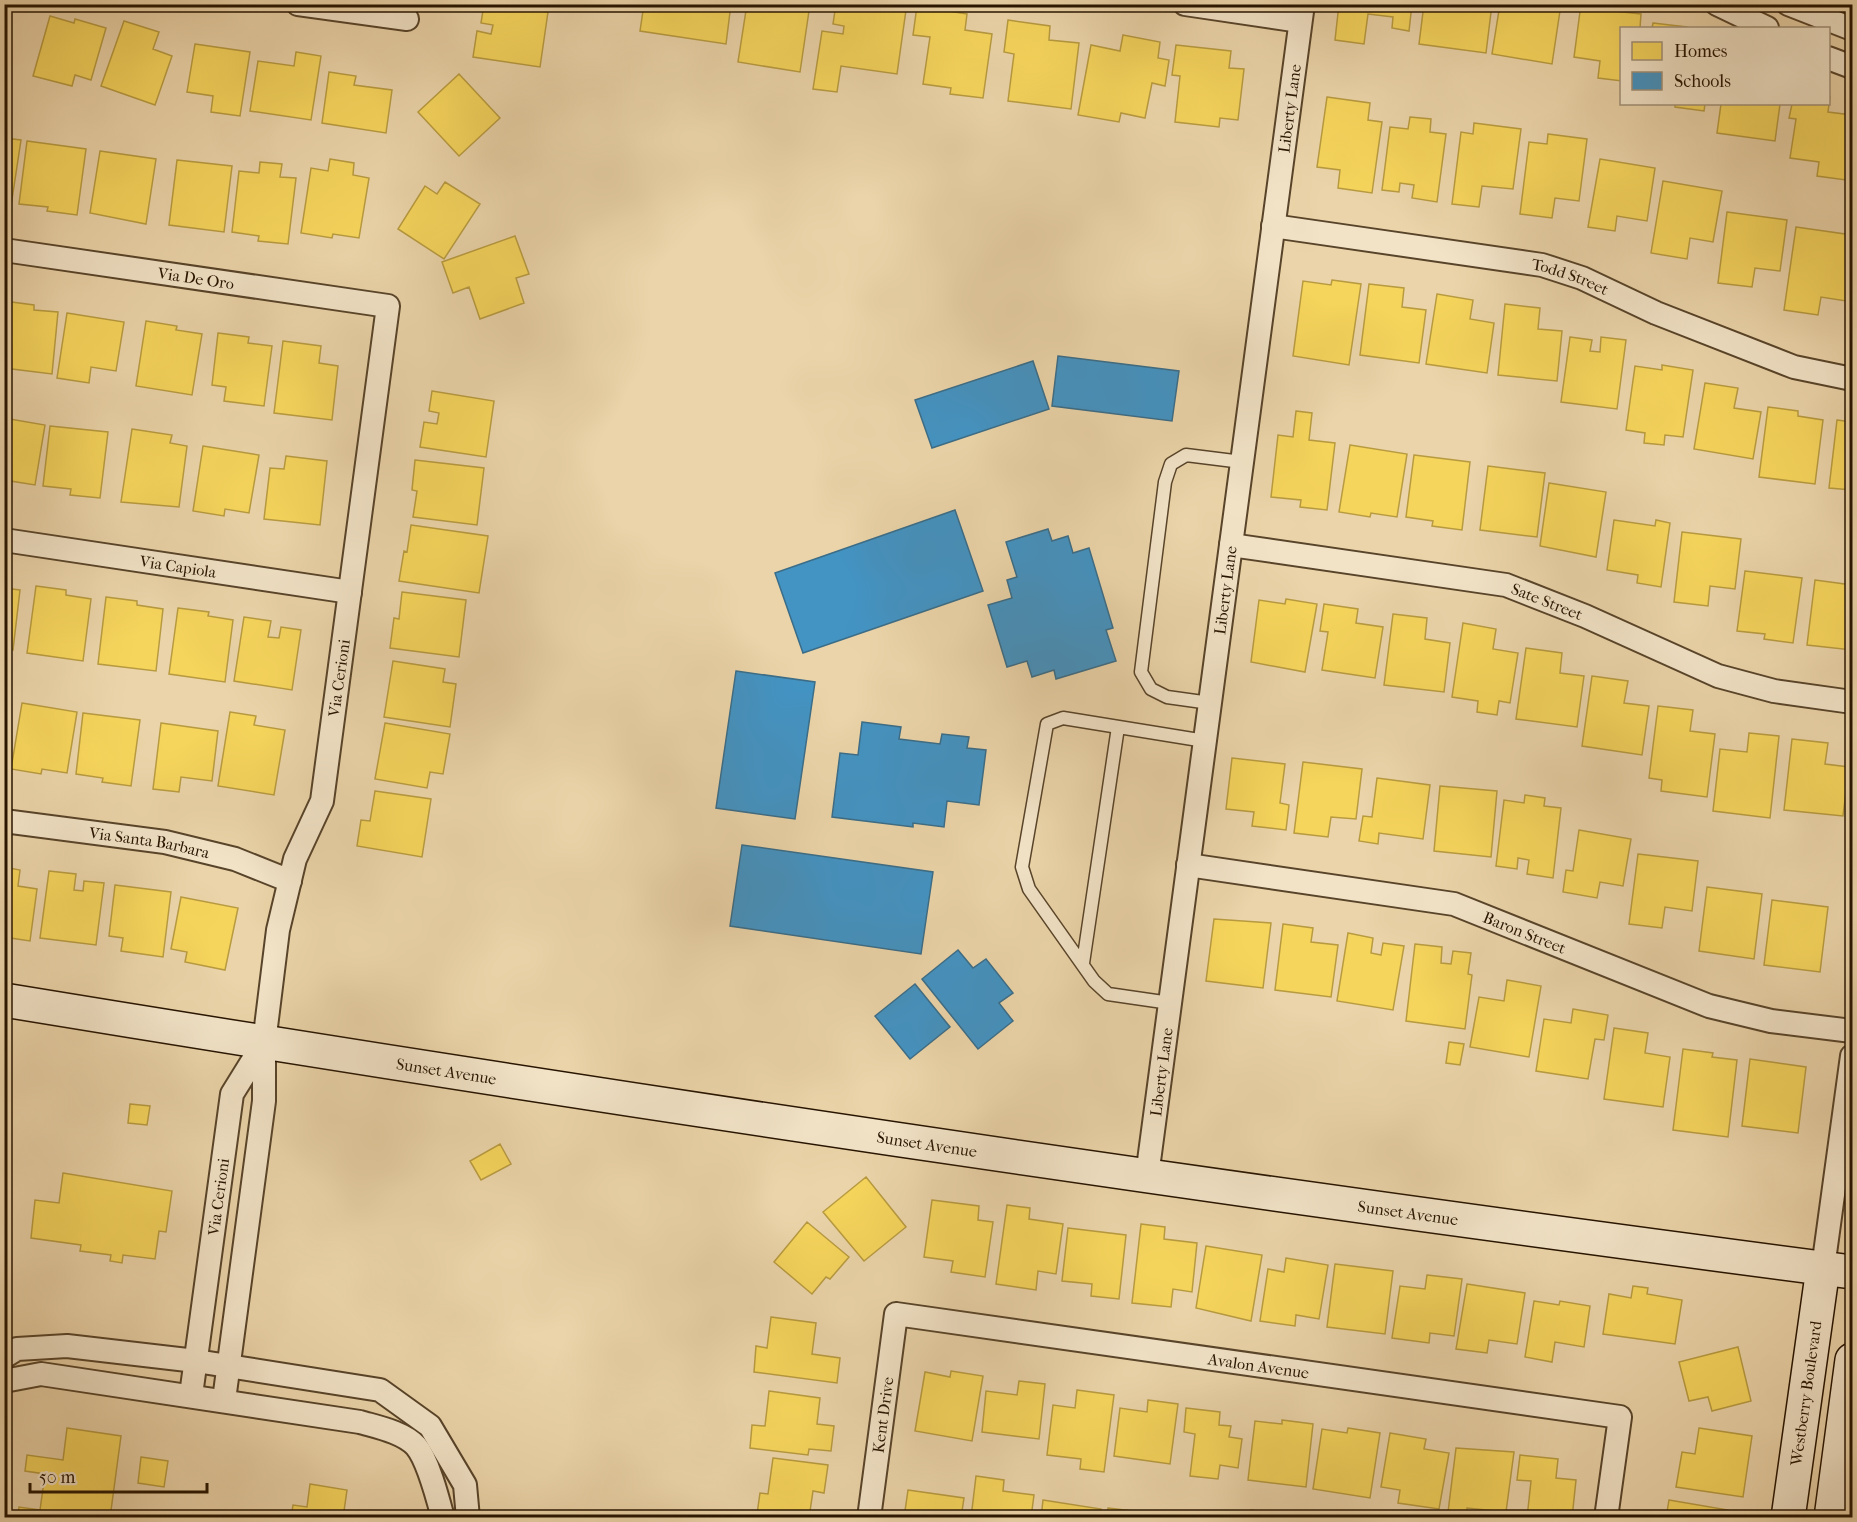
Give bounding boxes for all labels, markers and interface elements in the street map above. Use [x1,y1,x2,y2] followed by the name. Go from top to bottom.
[1620,27,1830,105] legend
[1674,41,1728,62] text: Homes
[1274,63,1304,154] street label: Liberty Lane
[1674,71,1731,92] text: Schools
[1531,254,1612,299] street label: Todd Street
[155,263,235,293] street label: Via De Oro
[1210,545,1240,636] street label: Liberty Lane
[137,551,218,581] street label: Via Capiola
[1509,579,1586,624] street label: Sate Street
[324,638,354,719] street label: Via Cerioni
[87,823,212,862] street label: Via Santa Barbara
[1481,907,1569,957] street label: Baron Street
[1146,1026,1176,1117] street label: Liberty Lane
[395,1054,498,1088] street label: Sunset Avenue
[875,1127,978,1161] street label: Sunset Avenue
[203,1157,233,1238] street label: Via Cerioni
[1357,1196,1459,1229] street label: Sunset Avenue
[1786,1319,1825,1468] street label: Westberry Boulevard
[1206,1349,1310,1382] street label: Avalon Avenue
[868,1376,897,1454] street label: Kent Drive
[30,1456,207,1494] scale bar
[39,1467,76,1488] text: 50 m

